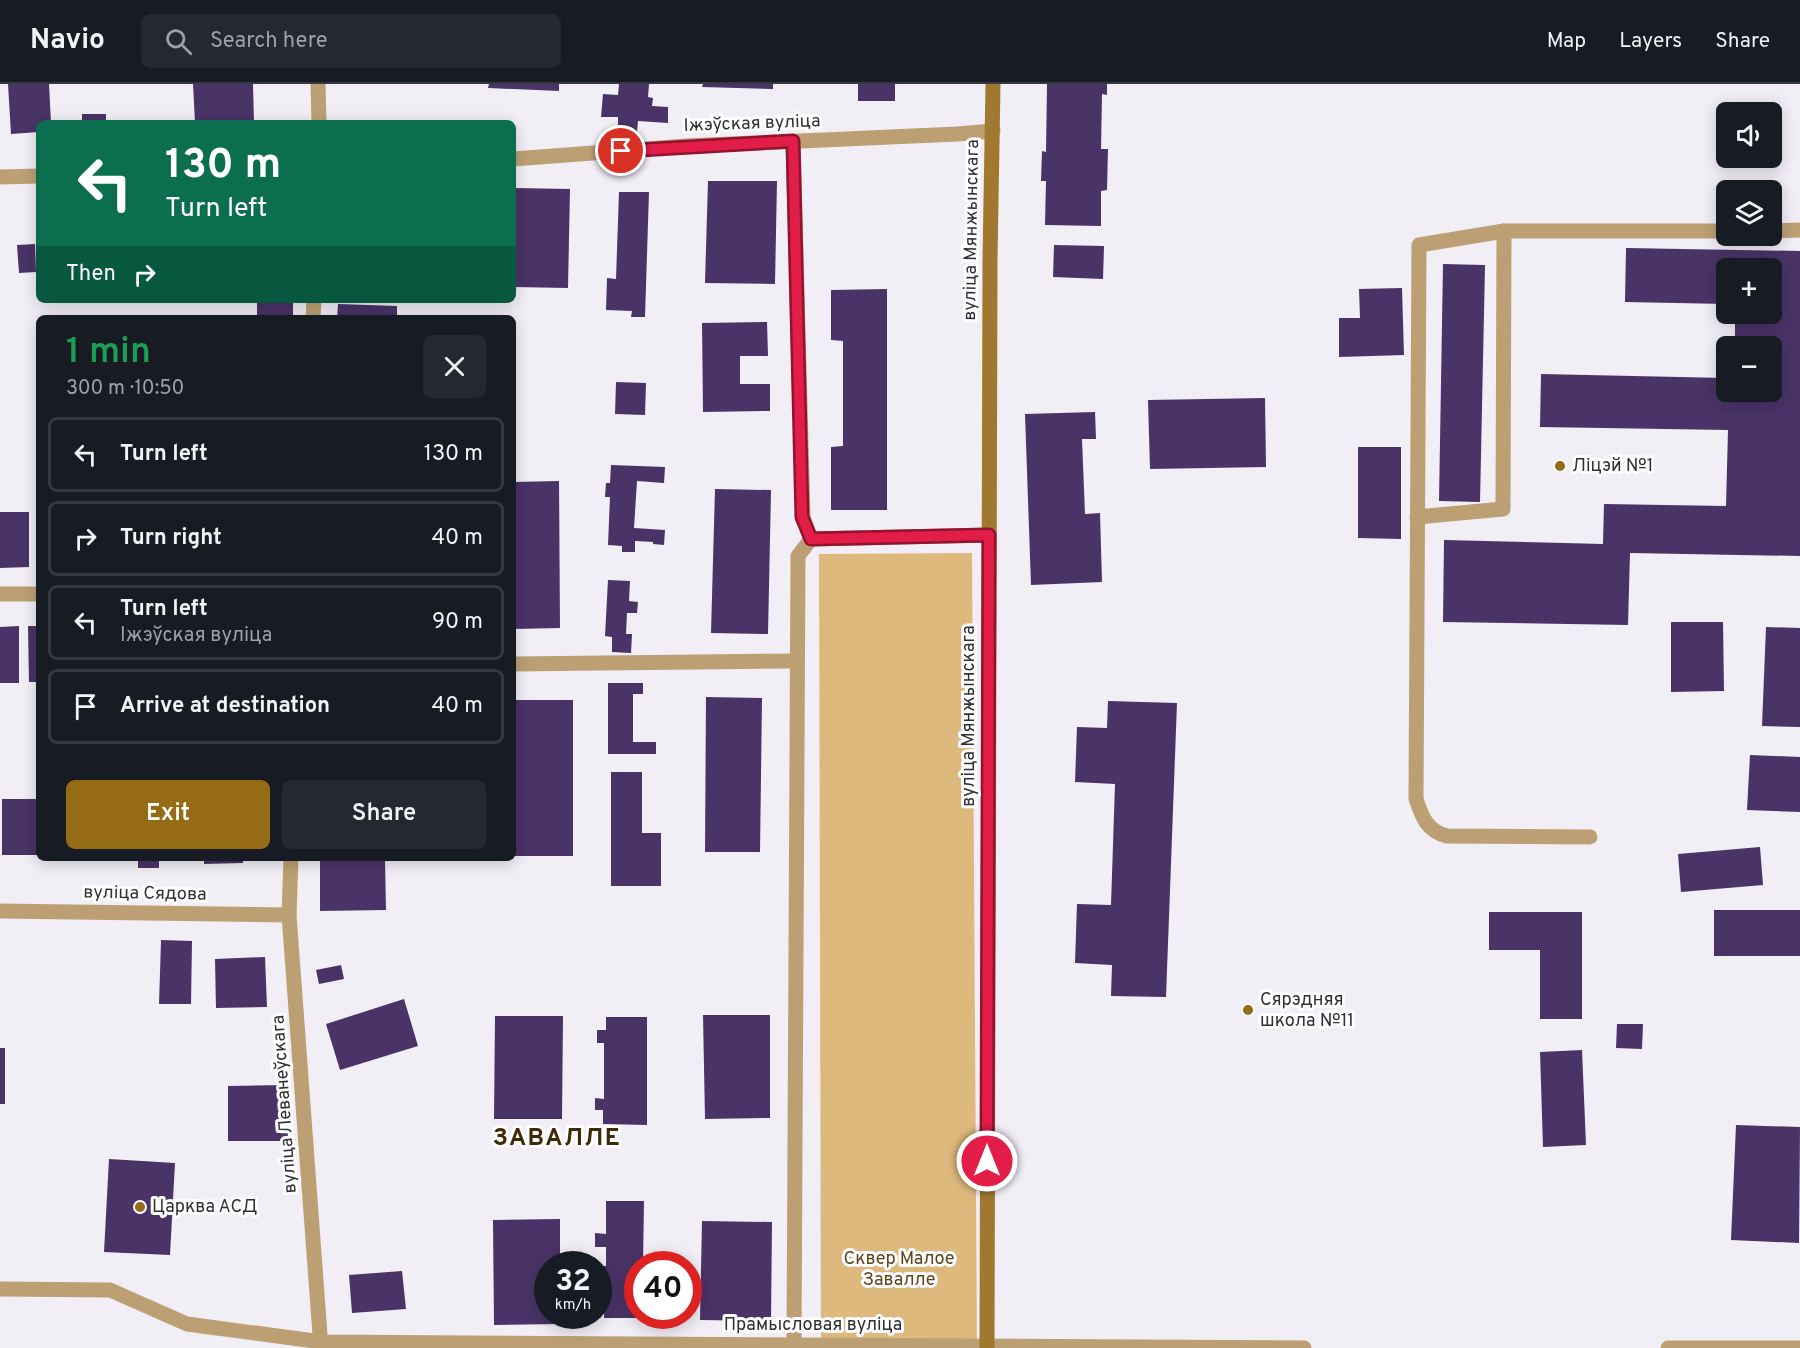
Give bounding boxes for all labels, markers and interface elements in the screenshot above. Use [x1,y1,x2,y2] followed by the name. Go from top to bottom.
[141,14,561,68] search box
[30,23,105,59] text: Navio
[162,25,195,58] icon: search
[210,28,327,55] text: Search here
[1547,28,1586,55] text: Map
[1619,28,1682,55] text: Layers
[1715,28,1770,55] text: Share
[1716,102,1782,402] map controls
[1716,102,1782,168] button: sound
[683,110,821,138] street label: Іжэўская вуліца
[595,125,646,176] pin
[604,134,637,167] icon: arrive
[959,139,985,321] street label: вуліца Мянжынскага
[165,140,281,193] text: 130 m
[66,144,144,222] icon: left
[1716,180,1782,246] button: layers
[165,192,267,226] text: Turn left
[128,258,161,291] icon: right
[1716,258,1782,324] button: +
[66,261,116,288] text: Then
[66,330,151,376] text: 1 min
[423,335,486,398] button: close
[1716,336,1782,402] button: −
[66,376,184,402] text: 300 m · 10:50
[69,438,102,471] icon: left
[120,441,208,468] text: Turn left
[424,441,483,468] text: 130 m
[1572,455,1653,478] place label: Ліцэй №1
[1553,459,1567,473] marker: Ліцэй №1
[69,522,102,555] icon: right
[120,525,222,552] text: Turn right
[431,525,483,552] text: 40 m
[120,596,208,623] text: Turn left
[69,606,102,639] icon: left
[432,609,483,636] text: 90 m
[120,623,272,649] text: Іжэўская вуліца
[958,625,981,807] street label: вуліца Мянжынскага
[69,690,102,723] icon: arrive
[120,693,330,720] text: Arrive at destination
[431,693,483,720] text: 40 m
[66,780,270,849] button: Exit
[282,780,486,849] button: Share
[83,881,207,907] street label: вуліца Сядова
[1260,989,1354,1033] place label: Сярэдняя школа №11
[1241,1003,1255,1017] marker: Сярэдняя школа №11
[267,1014,303,1194] street label: вуліца Леванеўскага
[493,1124,621,1154] district label: ЗАВАЛЛЕ
[955,1129,1019,1193] position arrow
[152,1196,258,1219] place label: Царква АСД
[133,1200,147,1214] marker: Царква АСД
[844,1248,954,1292] park label: Сквер Малое Завалле
[624,1251,702,1329] speed limit sign: 40
[555,1264,591,1301] text: 32
[555,1296,591,1315] text: km/h
[724,1314,902,1337] street label: Прамысловая вуліца

